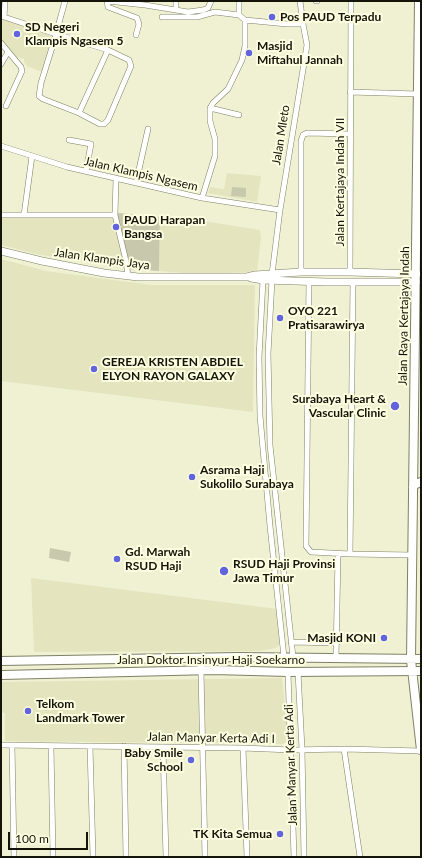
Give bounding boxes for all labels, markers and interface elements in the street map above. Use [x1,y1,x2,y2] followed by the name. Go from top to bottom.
[280,10,381,24] place label: Pos PAUD Terpadu
[267,12,277,22] marker: Pos PAUD Terpadu
[25,20,123,48] place label: SD Negeri Klampis Ngasem 5
[12,29,22,39] marker: SD Negeri Klampis Ngasem 5
[257,39,343,67] place label: Masjid Miftahul Jannah
[244,48,254,58] marker: Masjid Miftahul Jannah
[269,104,293,166] street label: Jalan Mleto
[333,118,347,246] street label: Jalan Kertajaya Indah VII
[83,154,199,194] street label: Jalan Klampis Ngasem
[124,213,205,241] place label: PAUD Harapan Bangsa
[111,222,121,232] marker: PAUD Harapan Bangsa
[53,245,151,273] street label: Jalan Klampis Jaya
[396,246,412,386] street label: Jalan Raya Kertajaya Indah
[288,304,365,332] place label: OYO 221 Pratisarawirya
[275,313,285,323] marker: OYO 221 Pratisarawirya
[102,355,243,383] place label: GEREJA KRISTEN ABDIEL ELYON RAYON GALAXY
[89,364,99,374] marker: GEREJA KRISTEN ABDIEL ELYON RAYON GALAXY
[292,392,386,420] place label: Surabaya Heart & Vascular Clinic
[389,400,401,412] marker: Surabaya Heart & Vascular Clinic
[200,463,294,491] place label: Asrama Haji Sukolilo Surabaya
[187,472,197,482] marker: Asrama Haji Sukolilo Surabaya
[125,545,190,573] place label: Gd. Marwah RSUD Haji
[112,554,122,564] marker: Gd. Marwah RSUD Haji
[233,557,335,585] place label: RSUD Haji Provinsi Jawa Timur
[218,565,230,577] marker: RSUD Haji Provinsi Jawa Timur
[307,631,376,645] place label: Masjid KONI
[379,633,389,643] marker: Masjid KONI
[117,653,305,667] street label: Jalan Doktor Insinyur Haji Soekarno
[36,697,125,725] place label: Telkom Landmark Tower
[282,704,300,826] street label: Jalan Manyar Kerta Adi
[23,706,33,716] marker: Telkom Landmark Tower
[147,730,275,746] street label: Jalan Manyar Kerta Adi I
[124,746,183,774] place label: Baby Smile School
[186,755,196,765] marker: Baby Smile School
[10,824,90,850] scale bar
[193,827,272,841] place label: TK Kita Semua
[275,829,285,839] marker: TK Kita Semua
[15,831,49,846] text: 100 m

